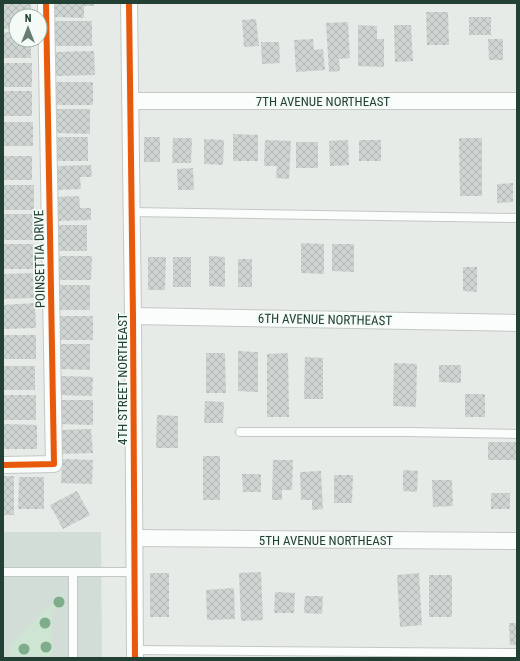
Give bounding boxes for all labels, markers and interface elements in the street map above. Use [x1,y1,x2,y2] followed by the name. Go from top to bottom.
[8,8,48,48] north arrow
[25,12,32,25] text: N
[256,94,390,109] street label: 7TH AVENUE NORTHEAST
[31,210,48,308] street label: POINSETTIA DRIVE
[258,311,392,328] street label: 6TH AVENUE NORTHEAST
[115,313,130,445] street label: 4TH STREET NORTHEAST
[259,533,393,548] street label: 5TH AVENUE NORTHEAST

